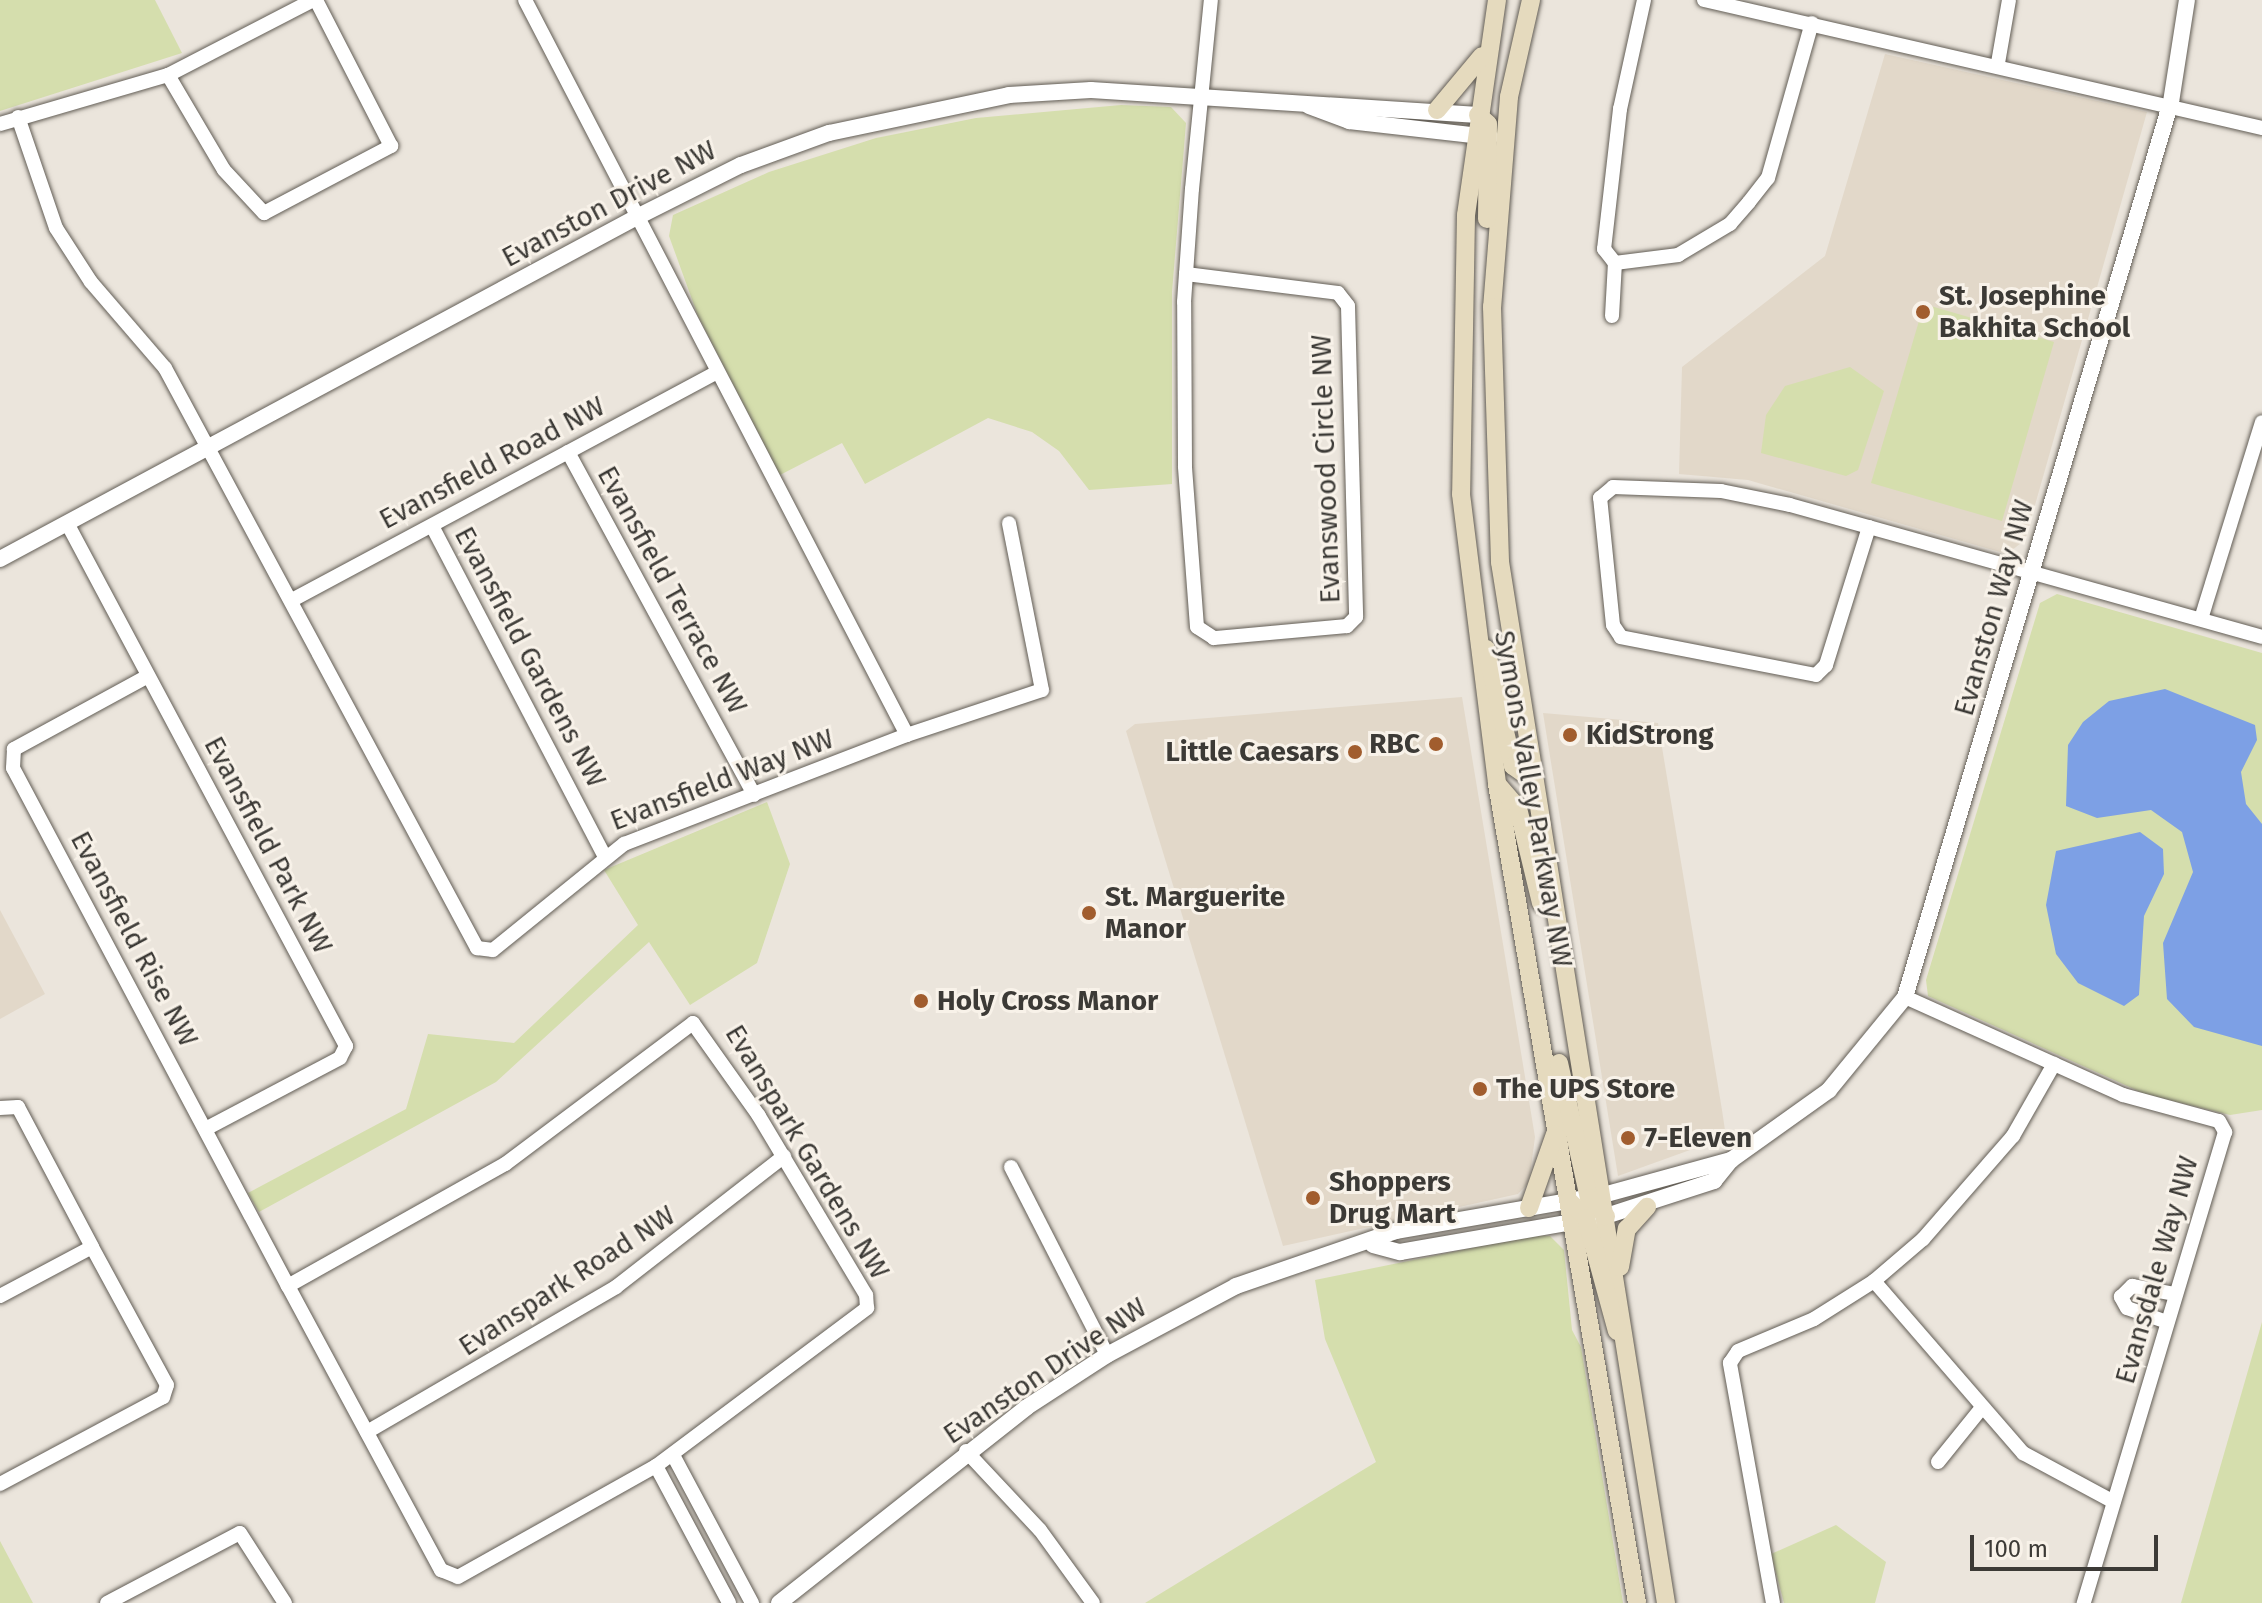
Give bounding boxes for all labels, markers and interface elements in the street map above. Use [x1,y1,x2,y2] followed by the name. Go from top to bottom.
[496,133,722,275] street label: Evanston Drive NW
[1939,279,2130,345] place label: St. Josephine Bakhita School
[1914,303,1932,321] marker: St. Josephine Bakhita School
[1305,334,1347,604] street label: Evanswood Circle NW
[374,389,610,537] street label: Evansfield Road NW
[590,460,754,720] street label: Evansfield Terrace NW
[1947,496,2041,720] street label: Evanston Way NW
[447,521,613,793] street label: Evansfield Gardens NW
[1487,628,1579,970] street label: Symons Valley Parkway NW
[1586,718,1714,752] place label: KidStrong
[606,722,838,838] street label: Evansfield Way NW
[1561,726,1579,744] marker: KidStrong
[1369,727,1420,761] place label: RBC
[197,731,339,959] street label: Evansfield Park NW
[1166,735,1339,769] place label: Little Caesars
[1427,735,1445,753] marker: RBC
[1346,743,1364,761] marker: Little Caesars
[63,826,205,1052] street label: Evansfield Rise NW
[1105,880,1285,946] place label: St. Marguerite Manor
[1080,904,1098,922] marker: St. Marguerite Manor
[937,984,1158,1018] place label: Holy Cross Manor
[912,992,930,1010] marker: Holy Cross Manor
[718,1019,896,1285] street label: Evanspark Gardens NW
[1496,1072,1675,1106] place label: The UPS Store
[1471,1080,1489,1098] marker: The UPS Store
[1644,1121,1752,1155] place label: 7-Eleven
[1619,1129,1637,1147] marker: 7-Eleven
[2108,1152,2206,1388] street label: Evansdale Way NW
[1329,1165,1456,1231] place label: Shoppers Drug Mart
[1304,1189,1322,1207] marker: Shoppers Drug Mart
[453,1199,681,1363] street label: Evanspark Road NW
[937,1291,1153,1451] street label: Evanston Drive NW
[1974,1519,2162,1569] scale bar
[1984,1535,2048,1563] text: 100 m

